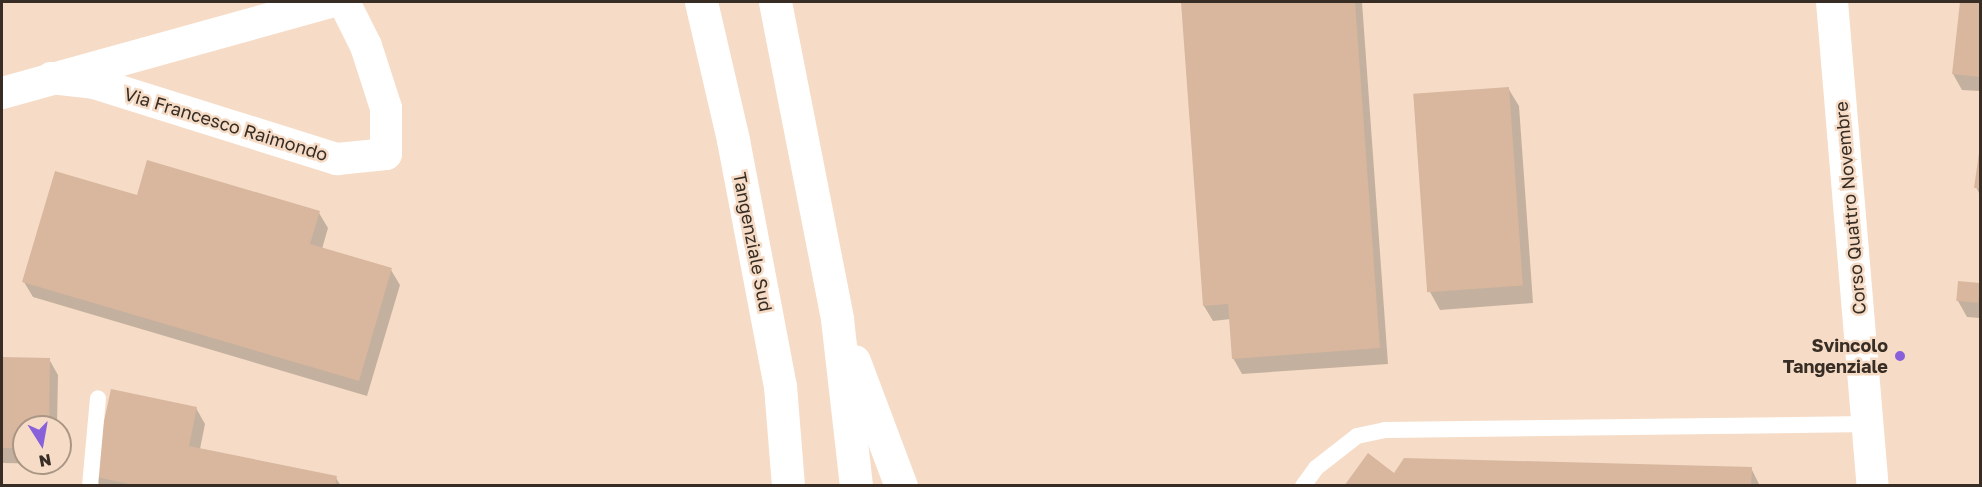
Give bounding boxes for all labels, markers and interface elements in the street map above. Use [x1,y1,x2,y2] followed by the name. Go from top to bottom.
[121,83,331,165] street label: Via Francesco Raimondo
[1830,100,1870,316] street label: Corso Quattro Novembre
[729,170,777,314] street label: Tangenziale Sud
[1783,335,1888,378] place label: Svincolo Tangenziale
[1893,349,1907,363] marker: Svincolo Tangenziale
[12,415,72,475] north arrow
[37,450,53,472] text: N

